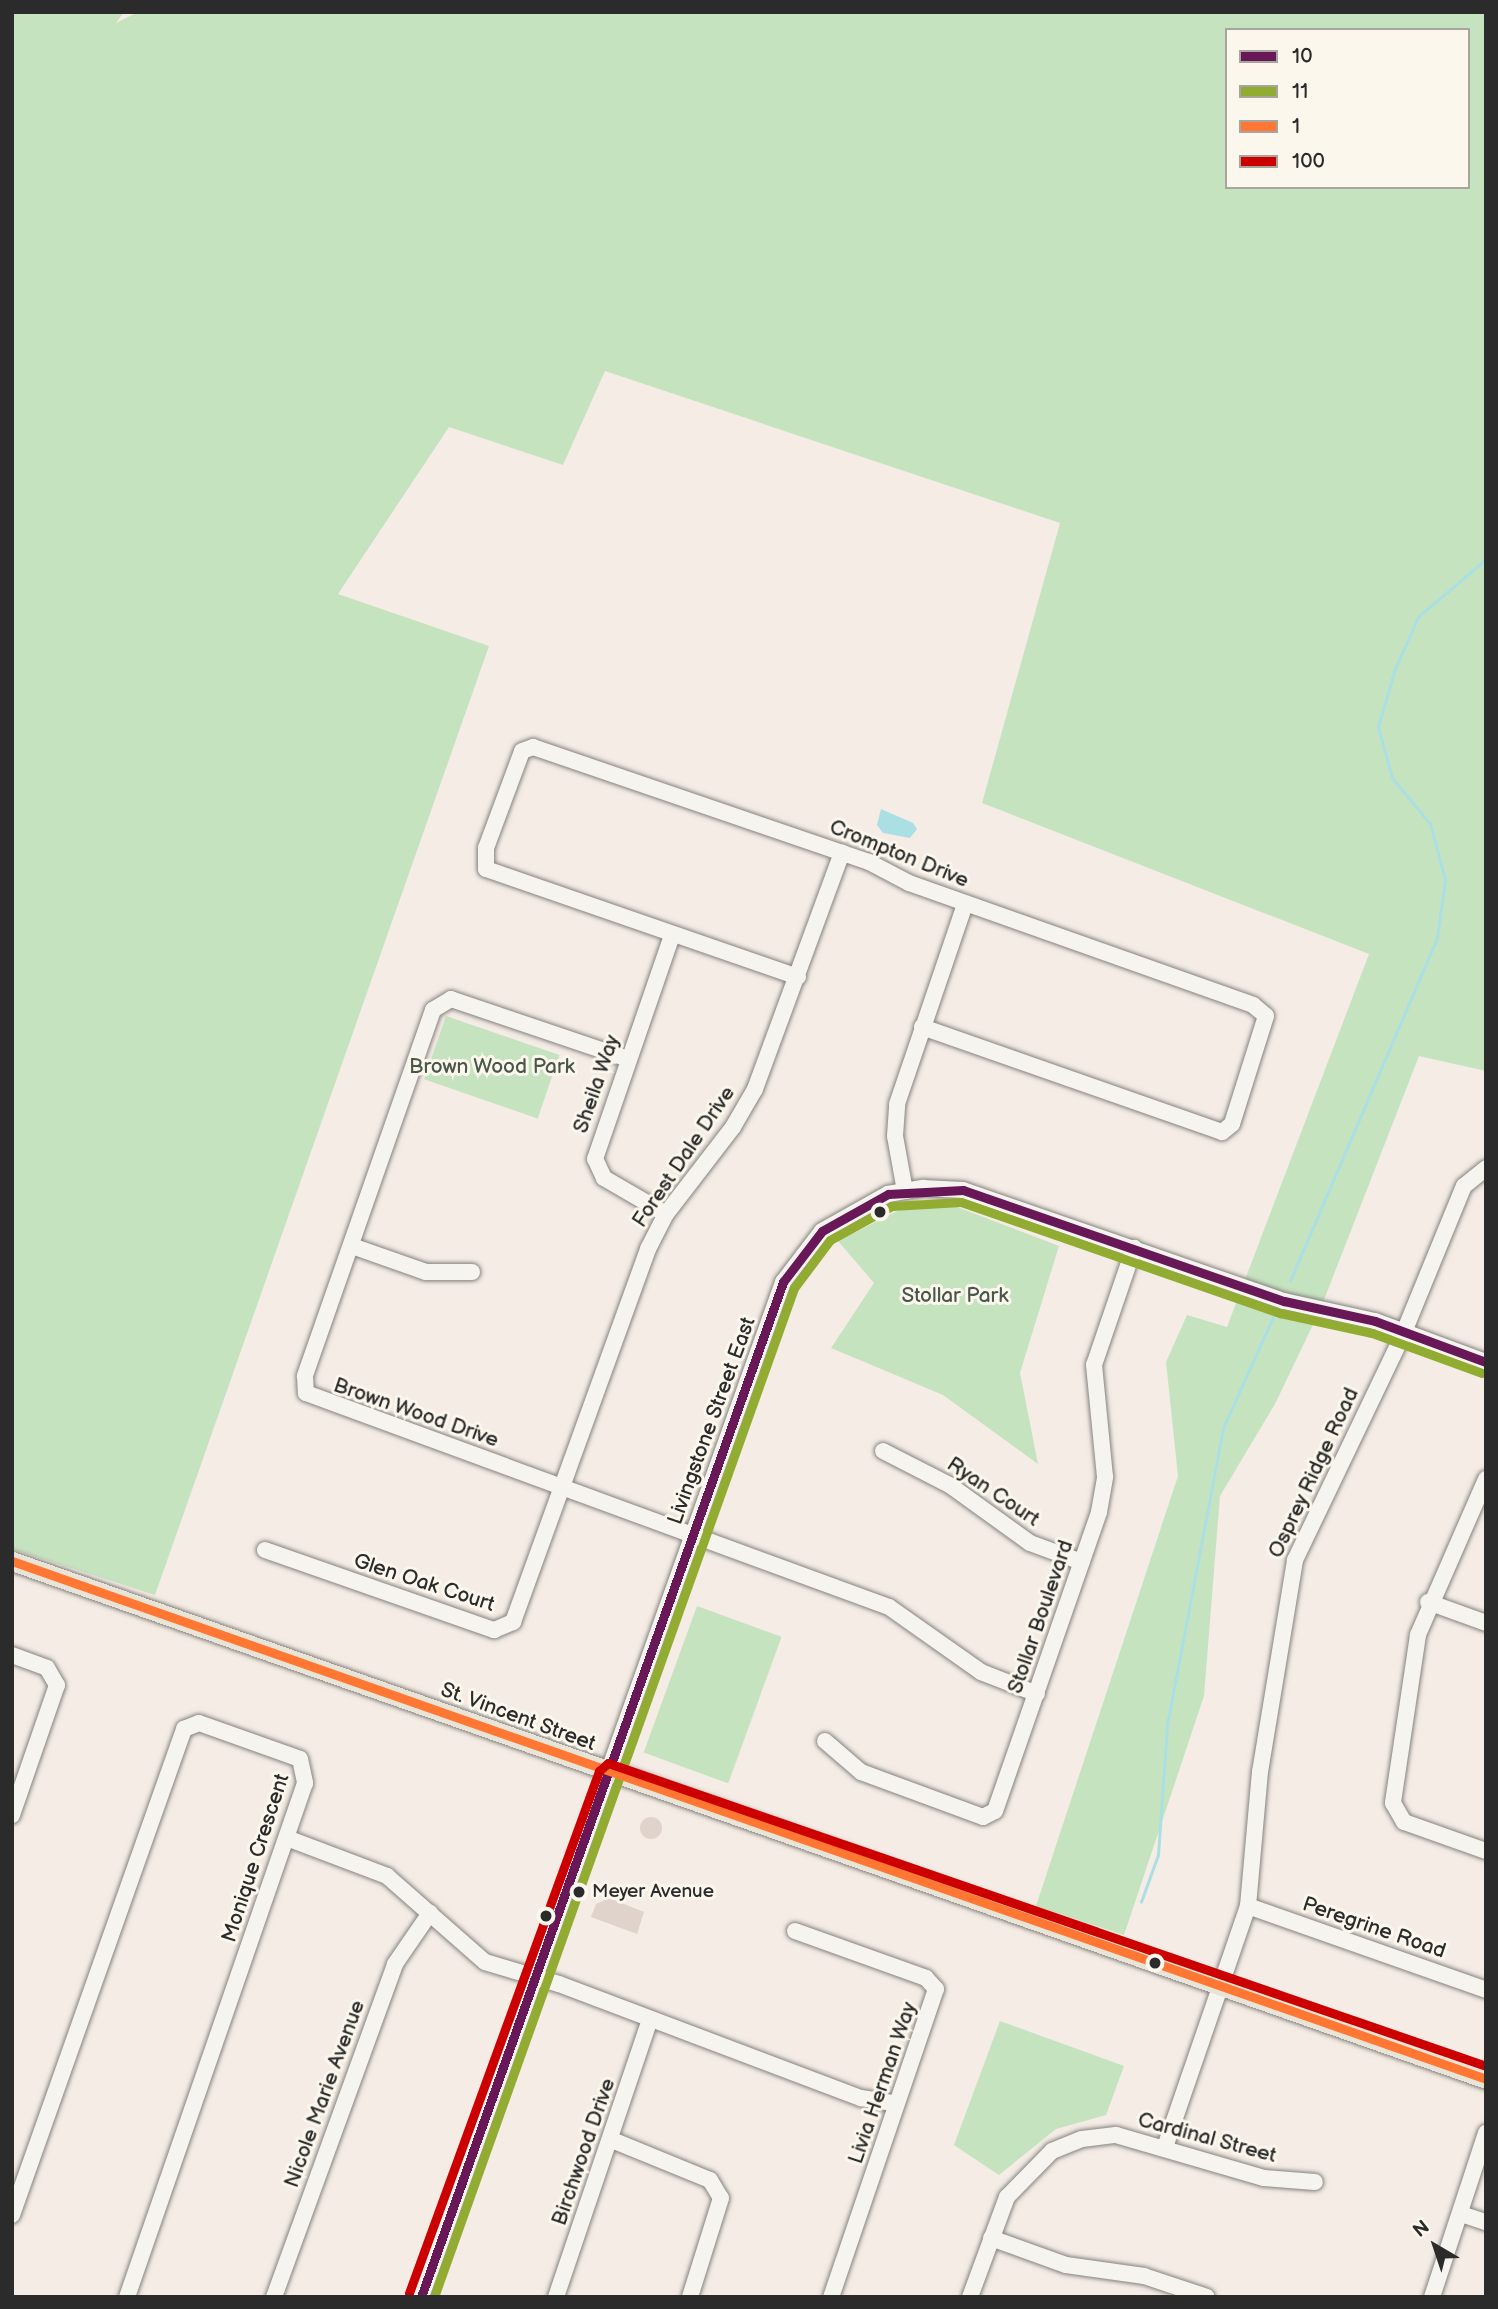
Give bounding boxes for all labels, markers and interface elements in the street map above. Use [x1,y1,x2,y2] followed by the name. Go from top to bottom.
[1225,28,1470,189] legend
[1292,44,1312,69] text: 10
[1292,79,1308,104] text: 11
[1292,114,1300,139] text: 1
[1292,149,1325,174] text: 100
[826,815,972,893] street label: Crompton Drive
[568,1031,626,1137] street label: Sheila Way
[409,1054,575,1080] park label: Brown Wood Park
[627,1082,741,1232] street label: Forest Dale Drive
[873,1205,887,1219] unlabelled marker
[902,1283,1008,1309] park label: Stollar Park
[663,1314,761,1528] street label: Livingstone Street East
[330,1373,502,1453] street label: Brown Wood Drive
[1263,1383,1365,1563] street label: Osprey Ridge Road
[942,1452,1044,1532] street label: Ryan Court
[1003,1537,1079,1697] street label: Stollar Boulevard
[350,1548,498,1618] street label: Glen Oak Court
[437,1677,599,1757] street label: St. Vincent Street
[217,1771,295,1945] street label: Monique Crescent
[592,1881,714,1903] place label: Meyer Avenue
[572,1885,586,1899] marker: Meyer Avenue
[1299,1892,1449,1964] street label: Peregrine Road
[539,1909,553,1923] unlabelled marker
[1148,1956,1162,1970] unlabelled marker
[279,1997,371,2191] street label: Nicole Marie Avenue
[843,1998,923,2168] street label: Livia Herman Way
[547,2075,621,2229] street label: Birchwood Drive
[1135,2107,1279,2169] street label: Cardinal Street
[1400,2211,1470,2281] north arrow
[1409,2216,1434,2243] text: N

